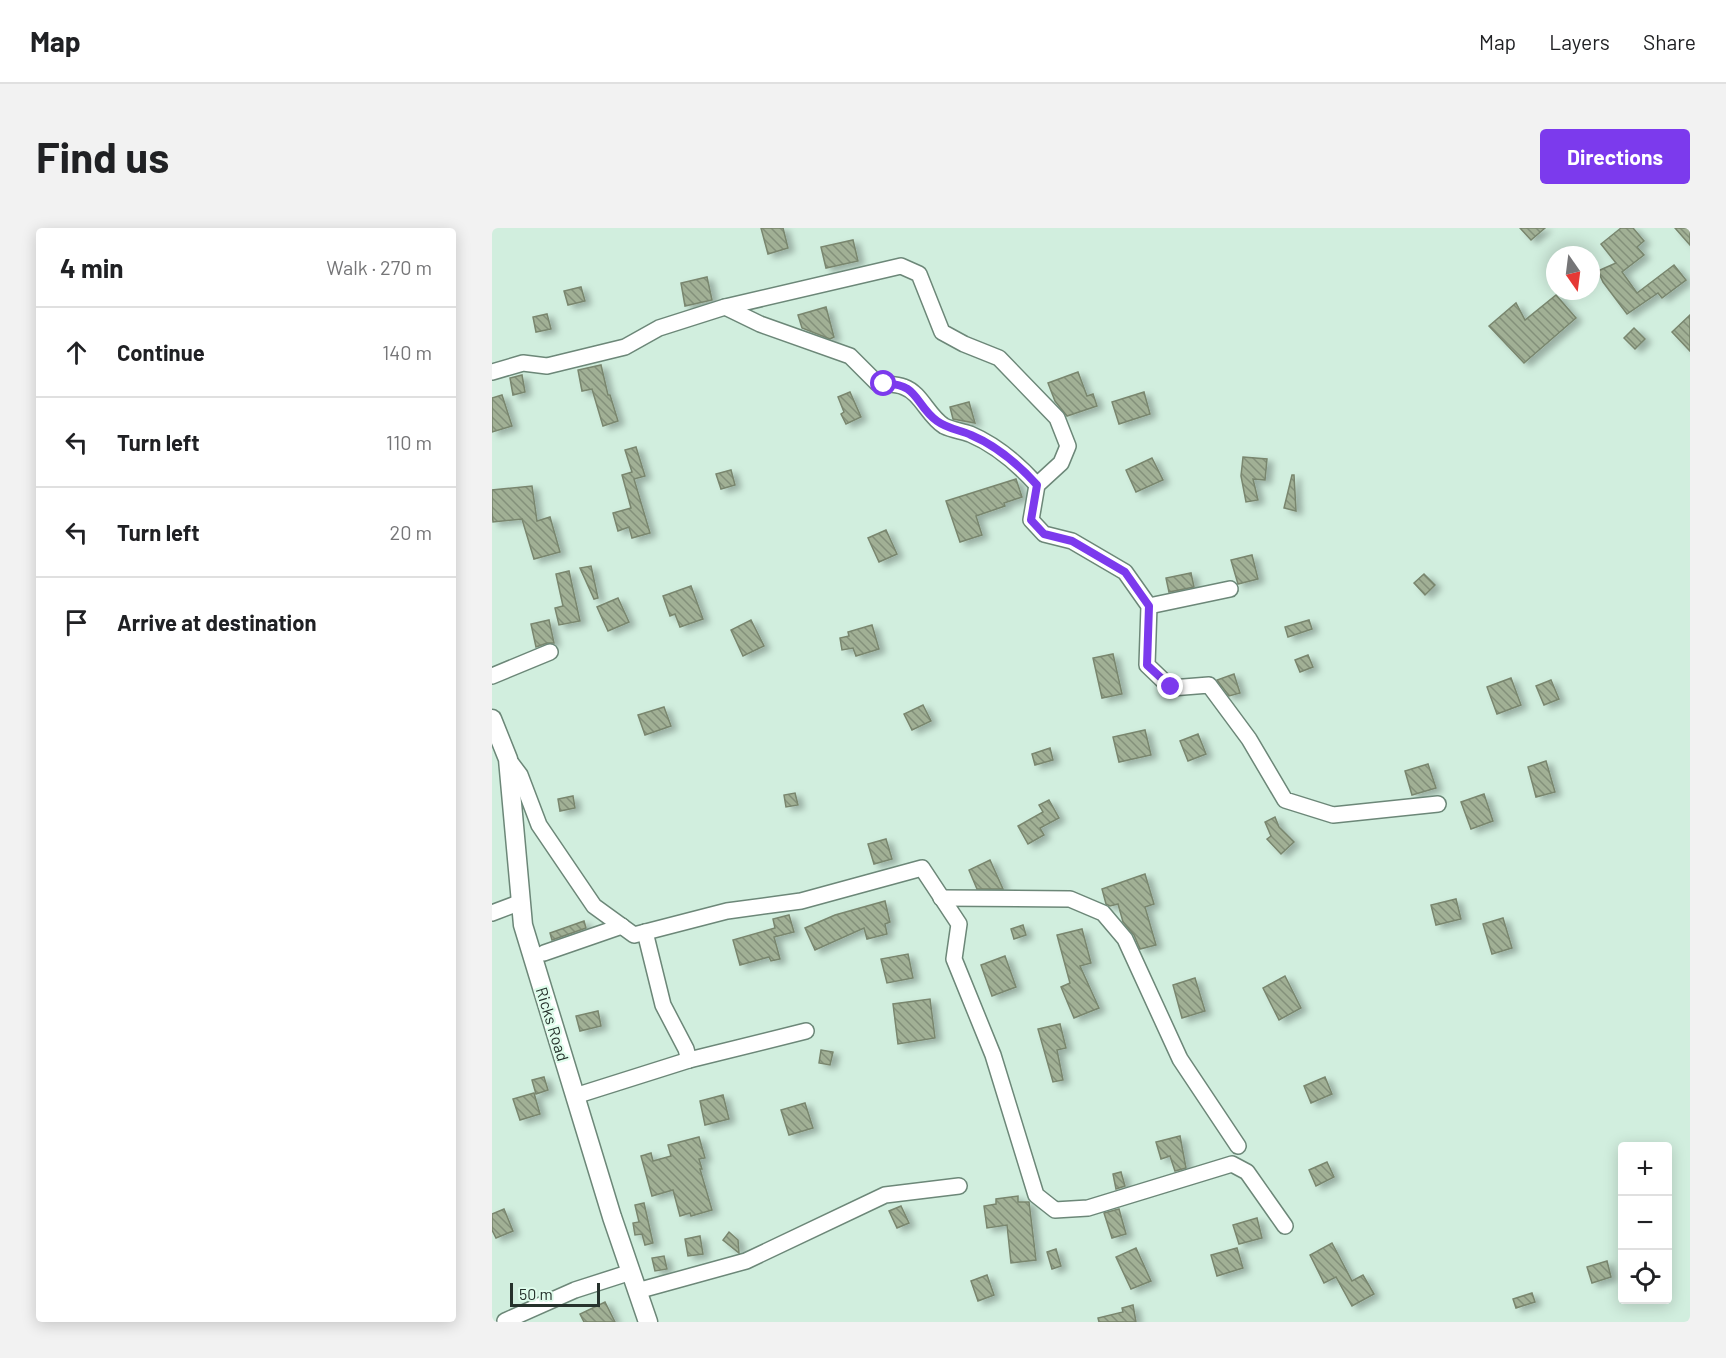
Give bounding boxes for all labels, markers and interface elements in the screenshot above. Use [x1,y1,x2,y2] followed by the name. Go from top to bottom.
[30,24,81,58] text: Map
[1479,29,1516,54] text: Map
[1549,29,1610,54] text: Layers
[1643,29,1696,54] text: Share
[1540,129,1690,184] button: Directions
[36,131,169,181] text: Find us
[1546,246,1600,300] north arrow
[60,252,124,283] text: 4 min
[326,255,432,279] text: Walk · 270 m
[60,336,93,369] icon: ahead
[117,339,205,365] text: Continue
[382,340,432,364] text: 140 m
[870,370,896,396] route start
[60,426,93,459] icon: left
[117,429,200,455] text: Turn left
[386,430,432,454] text: 110 m
[60,516,93,549] icon: left
[117,519,200,545] text: Turn left
[389,520,432,544] text: 20 m
[60,606,93,639] icon: arrive
[117,609,316,635] text: Arrive at destination
[1157,673,1183,699] route end
[533,985,573,1063] street label: Ricks Road
[1618,1142,1672,1304] map controls
[1618,1142,1672,1196] button: +
[1618,1196,1672,1250] button: −
[1618,1250,1672,1304] button: locate
[510,1280,600,1308] scale bar
[519,1284,553,1303] text: 50 m

